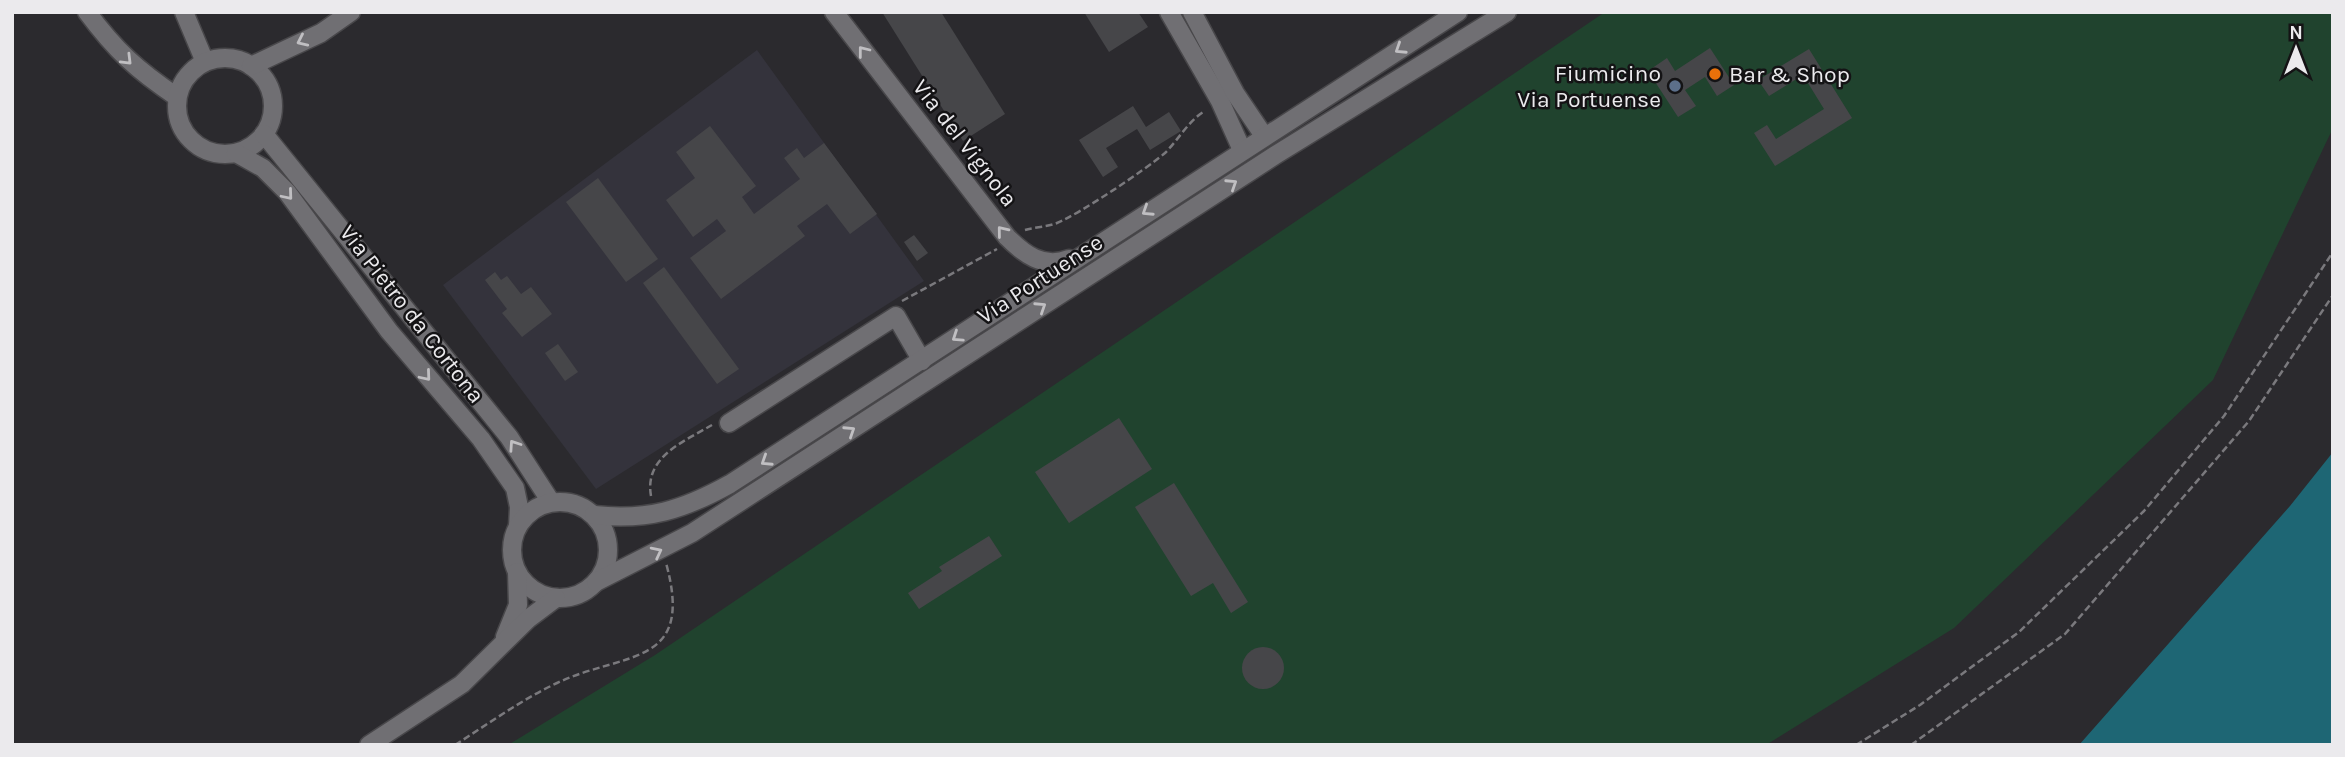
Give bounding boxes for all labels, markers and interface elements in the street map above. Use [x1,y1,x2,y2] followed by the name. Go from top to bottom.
[2261,14,2331,84] north arrow
[2289,22,2303,44] text: N
[297,33,309,47] one-way arrow
[1395,41,1408,54] one-way arrow
[859,46,872,58] one-way arrow
[118,52,131,65] one-way arrow
[1517,60,1661,113] place label: Fiumicino Via Portuense
[1729,61,1850,88] place label: Bar & Shop
[1707,66,1723,82] marker: Bar & Shop
[907,74,1023,212] street label: Via del Vignola
[1667,78,1683,94] marker: Fiumicino Via Portuense
[1224,180,1237,192] one-way arrow
[280,188,293,200] one-way arrow
[1141,203,1154,216] one-way arrow
[334,219,490,409] street label: Via Pietro da Cortona
[998,226,1010,239] one-way arrow
[972,229,1108,329] street label: Via Portuense
[1033,303,1046,316] one-way arrow
[952,329,965,341] one-way arrow
[418,368,431,381] one-way arrow
[842,427,855,439] one-way arrow
[509,440,522,453] one-way arrow
[761,452,774,465] one-way arrow
[650,547,662,561] one-way arrow

